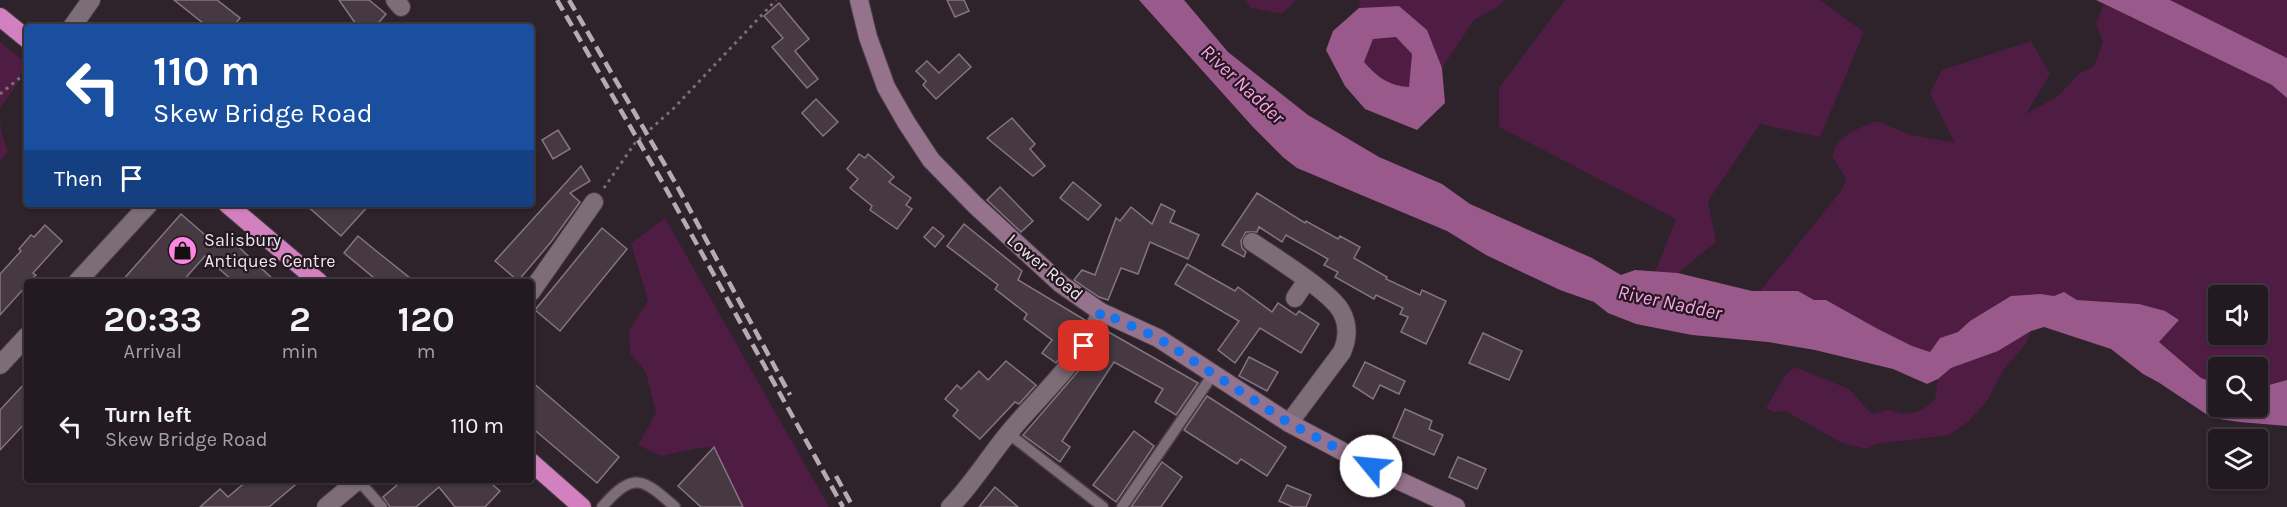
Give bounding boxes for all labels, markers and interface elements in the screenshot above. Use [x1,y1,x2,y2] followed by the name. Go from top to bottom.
[1196,40,1290,130] water label: River Nadder
[153,46,260,96] text: 110 m
[54,48,132,126] icon: left
[153,97,373,129] text: Skew Bridge Road
[115,162,148,195] icon: arrive
[54,166,103,192] text: Then
[204,229,335,272] place label: Salisbury Antiques Centre
[1002,229,1088,305] street label: Lower Road
[167,234,199,266] shop icon: Salisbury Antiques Centre
[1616,280,1725,325] water label: River Nadder
[2208,285,2268,489] map controls
[2208,285,2268,345] button: sound
[103,298,202,340] text: 20:33
[289,298,311,340] text: 2
[397,298,455,340] text: 120
[1058,320,1109,371] pin
[1067,329,1100,362] icon: arrive
[123,340,182,363] text: Arrival
[281,340,318,363] text: min
[417,340,435,363] text: m
[2208,357,2268,417] button: search
[105,402,192,428] text: Turn left
[54,410,87,443] icon: left
[451,413,504,439] text: 110 m
[105,428,268,451] text: Skew Bridge Road
[2208,429,2268,489] button: layers
[1339,434,1403,498] position arrow

